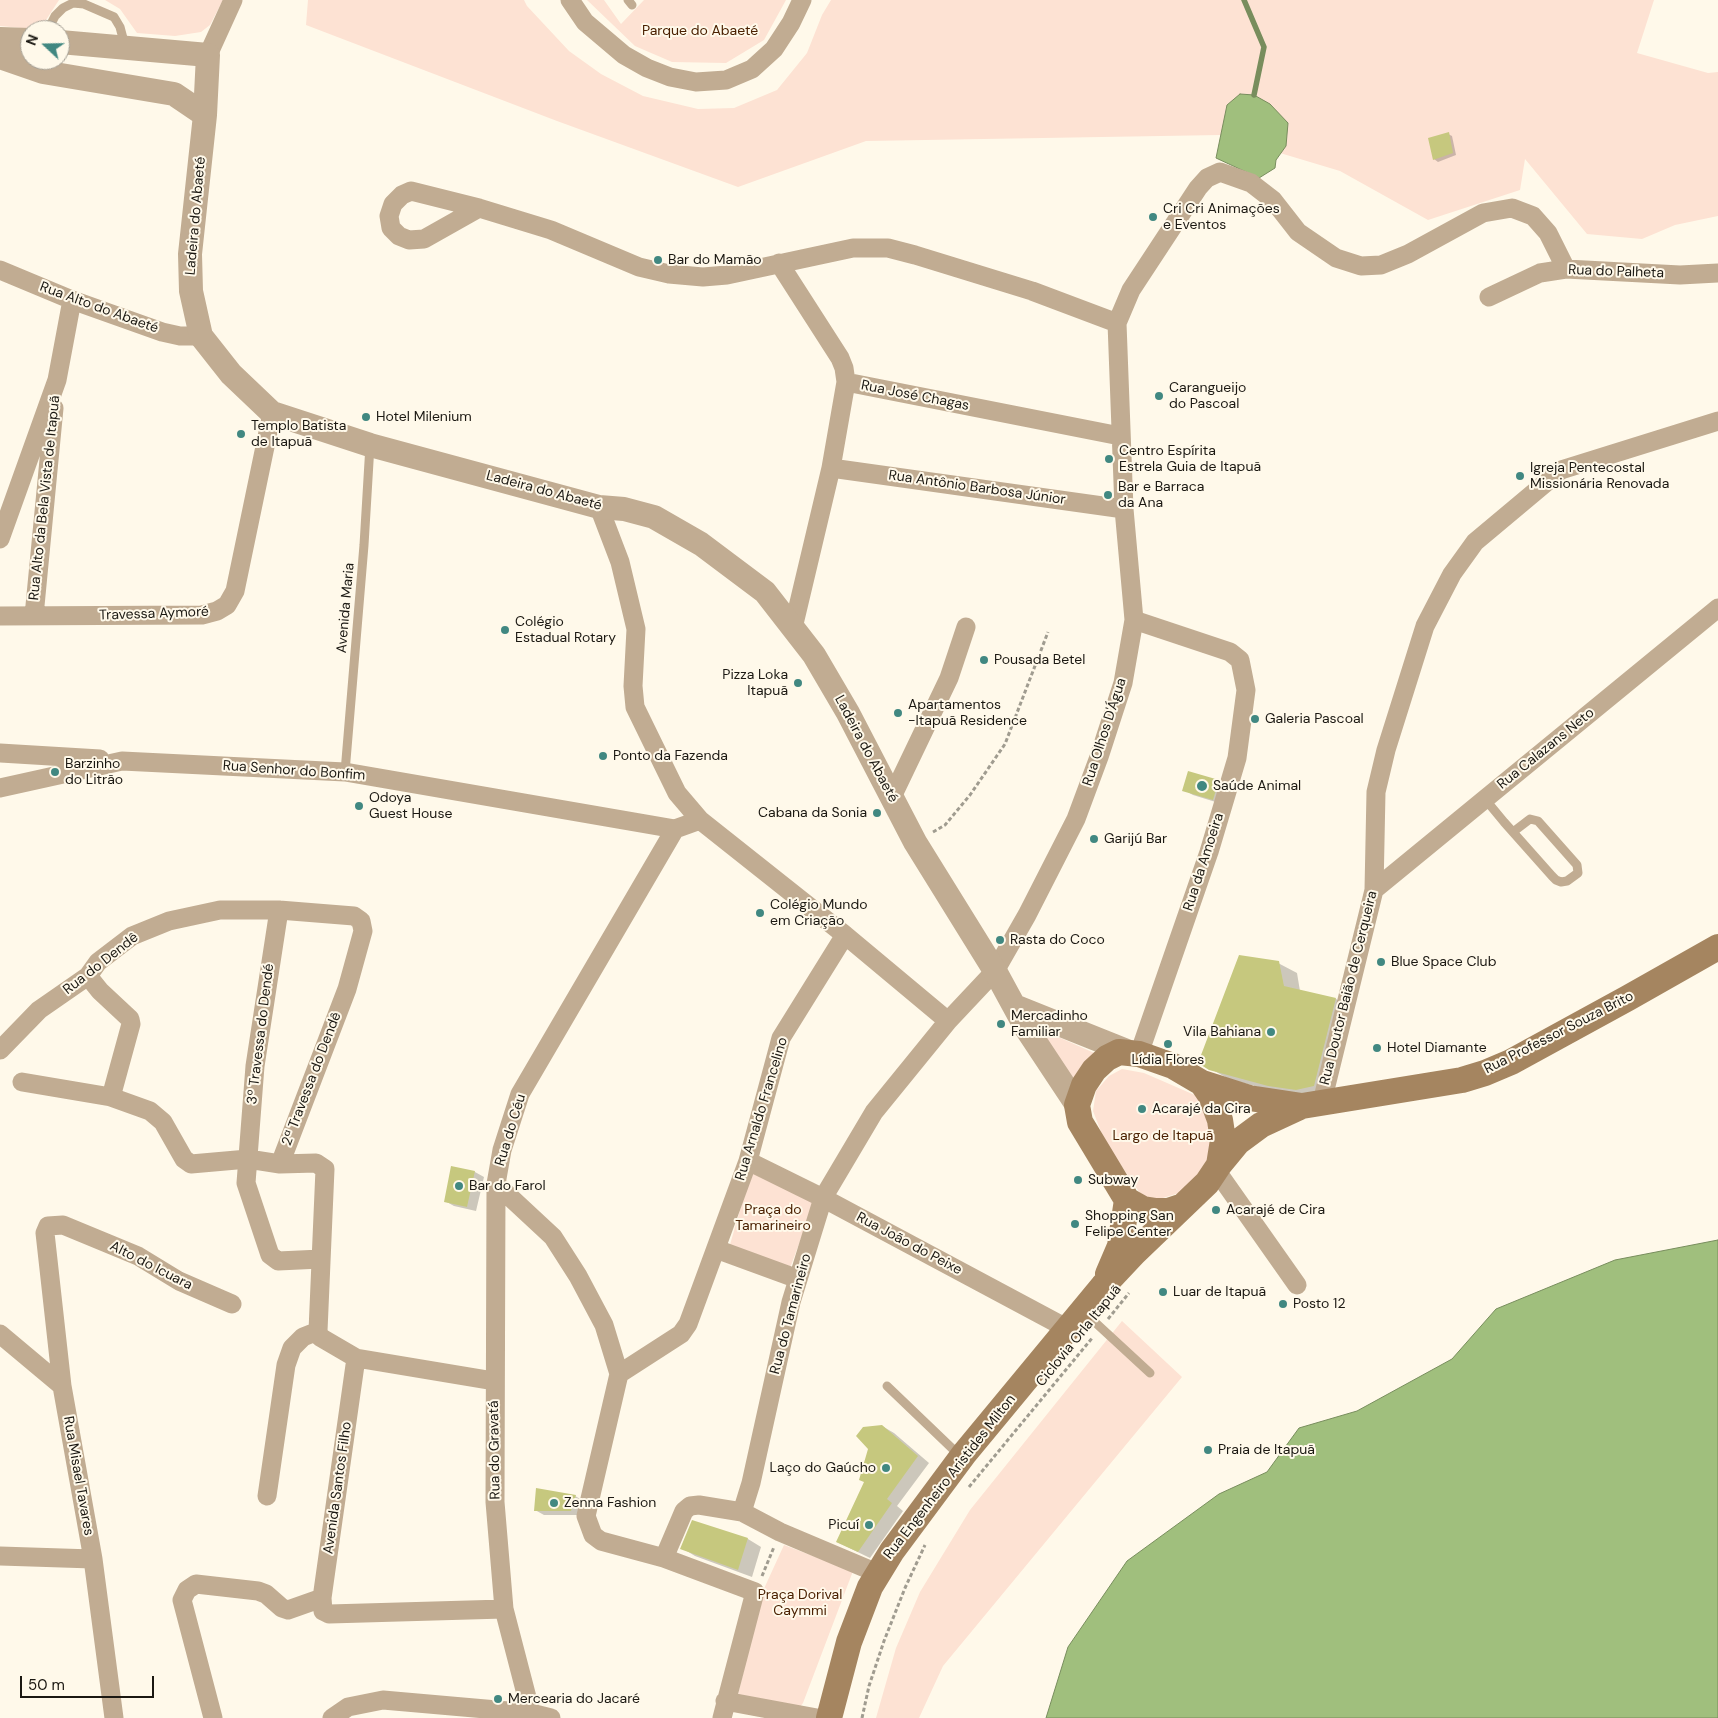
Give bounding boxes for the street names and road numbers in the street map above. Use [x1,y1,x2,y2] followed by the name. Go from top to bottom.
[182,156,210,276] street label: Ladeira do Abaeté
[1568,262,1664,282] street label: Rua do Palheta
[37,279,161,337] street label: Rua Alto do Abaeté
[859,377,971,415] street label: Rua José Chagas
[26,395,64,601] street label: Rua Alto da Bela Vista de Itapuã
[484,467,604,515] street label: Ladeira do Abaeté
[887,467,1067,509] street label: Rua Antônio Barbosa Júnior
[334,562,358,654] street label: Avenida Maria
[99,604,209,624] street label: Travessa Aymoré
[1080,676,1130,788] street label: Rua Olhos D'Água
[831,693,901,805] street label: Ladeira do Abaeté
[1494,705,1598,793] street label: Rua Calazans Neto
[222,758,366,784] street label: Rua Senhor do Bonfim
[1180,811,1228,913] street label: Rua da Amoeira
[1317,889,1381,1087] street label: Rua Doutor Baião de Cerqueira
[60,929,142,999] street label: Rua do Dendê
[244,963,278,1105] street label: 3º Travessa do Dendé
[1481,988,1637,1078] street label: Rua Professor Souza Brito
[279,1010,345,1148] street label: 2ª Travessa do Dendê
[732,1035,792,1183] street label: Rua Arnaldo Francelino
[492,1092,530,1168] street label: Rua do Céu
[853,1209,965,1279] street label: Rua João do Peixe
[107,1238,195,1294] street label: Alto do Icuara
[767,1252,815,1376] street label: Rua do Tamarineiro
[1033,1282,1125,1390] street label: Ciclovia Orla Itapuã
[881,1391,1019,1563] street label: Rua Engenheiro Aristides Milton
[486,1400,504,1500] street label: Rua do Gravatá
[59,1415,97,1537] street label: Rua Misael Tavares
[320,1421,356,1555] street label: Avenida Santos Filho

